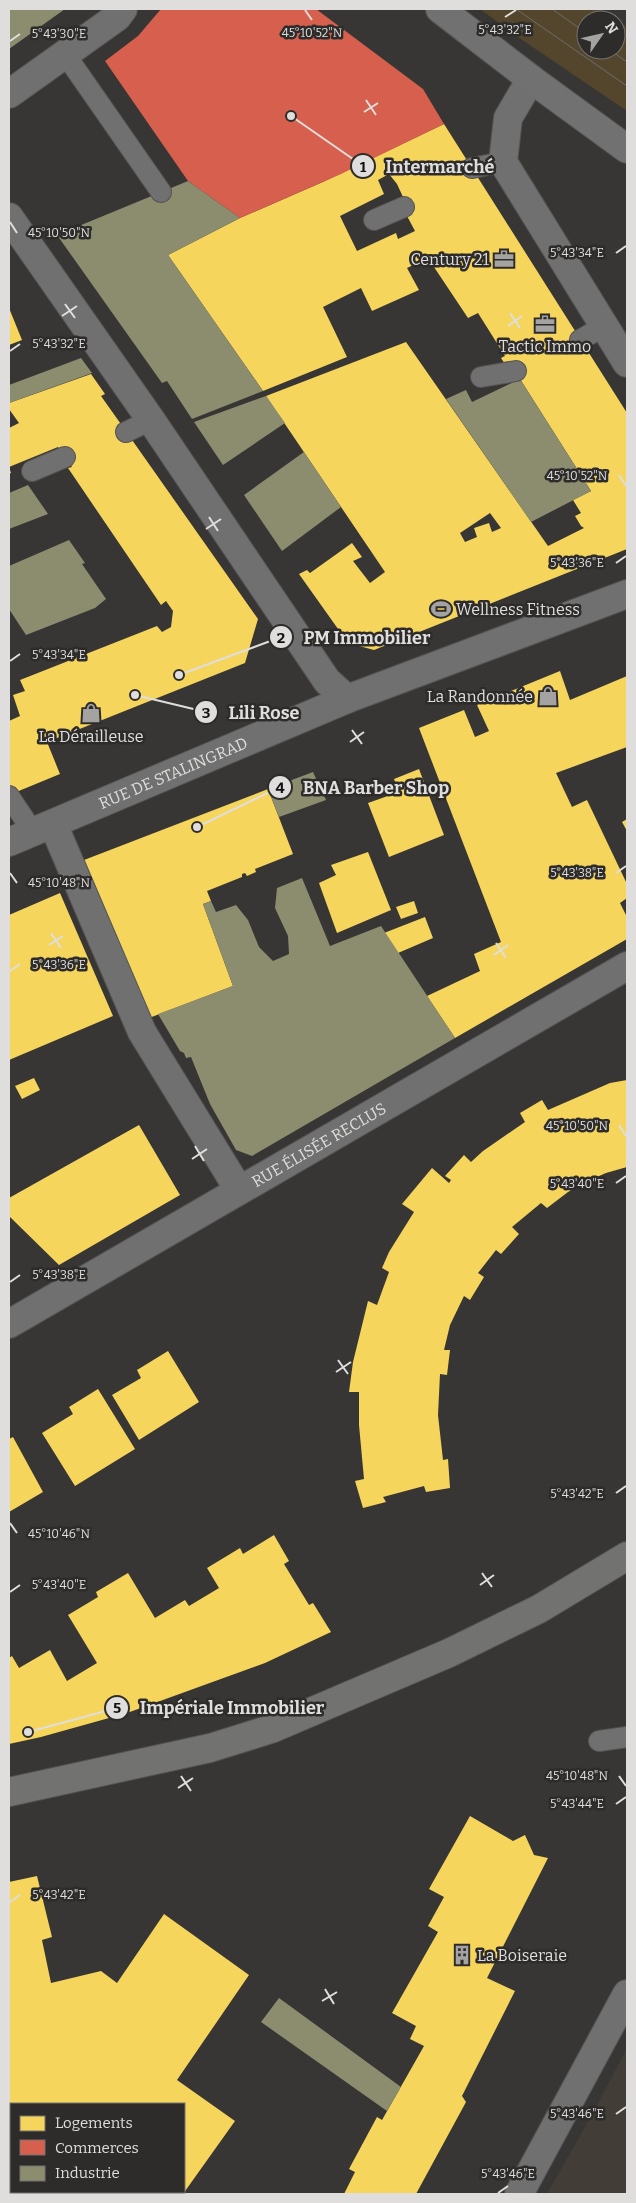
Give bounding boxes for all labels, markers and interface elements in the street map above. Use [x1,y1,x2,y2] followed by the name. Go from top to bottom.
[576,10,626,60] north arrow
[601,19,622,37] text: N
[478,23,532,37] text: 5°43'32"E
[282,26,343,40] text: 45°10'52"N
[32,27,86,41] text: 5°43'30"E
[351,150,505,183] callout: Intermarché
[385,156,495,178] text: Intermarché
[360,158,367,176] text: 1
[28,226,91,240] text: 45°10'50"N
[550,246,604,260] text: 5°43'34"E
[493,248,515,270] office icon: Century 21
[410,250,490,269] place label: Century 21
[534,313,556,335] office icon: Tactic Immo
[32,337,86,351] text: 5°43'32"E
[499,337,591,356] place label: Tactic Immo
[547,469,608,483] text: 45°10'52"N
[550,556,604,570] text: 5°43'36"E
[430,598,452,620] sports icon: Wellness Fitness
[456,600,580,619] place label: Wellness Fitness
[268,621,440,654] callout: PM Immobilier
[304,627,431,649] text: PM Immobilier
[277,629,285,647] text: 2
[32,648,86,662] text: 5°43'34"E
[537,685,559,707] shop icon: La Randonnée
[427,687,533,706] place label: La Randonnée
[193,696,309,729] callout: Lili Rose
[80,702,102,724] shop icon: La Dérailleuse
[229,702,300,724] text: Lili Rose
[202,704,210,722] text: 3
[38,727,144,746] place label: La Dérailleuse
[96,733,250,813] street label: RUE DE STALINGRAD
[268,771,459,804] callout: BNA Barber Shop
[303,777,449,799] text: BNA Barber Shop
[275,779,285,797] text: 4
[550,866,604,880] text: 5°43'38"E
[28,876,90,890] text: 45°10'48"N
[32,958,86,972] text: 5°43'36"E
[248,1098,389,1191] street label: RUE ÉLISÉE RECLUS
[546,1119,609,1133] text: 45°10'50"N
[550,1177,604,1191] text: 5°43'40"E
[32,1268,86,1282] text: 5°43'38"E
[550,1487,604,1501] text: 5°43'42"E
[28,1527,91,1541] text: 45°10'46"N
[32,1578,86,1592] text: 5°43'40"E
[105,1692,334,1725] callout: Impériale Immobilier
[140,1697,325,1719] text: Impériale Immobilier
[113,1699,121,1717] text: 5
[546,1769,608,1783] text: 45°10'48"N
[550,1797,604,1811] text: 5°43'44"E
[32,1888,86,1902] text: 5°43'42"E
[451,1944,473,1966] building icon: La Boiseraie
[477,1946,567,1965] place label: La Boiseraie
[10,2103,185,2193] legend
[550,2107,604,2121] text: 5°43'46"E
[55,2114,133,2132] text: Logements
[55,2139,139,2157] text: Commerces
[55,2164,120,2182] text: Industrie
[481,2167,535,2181] text: 5°43'46"E

